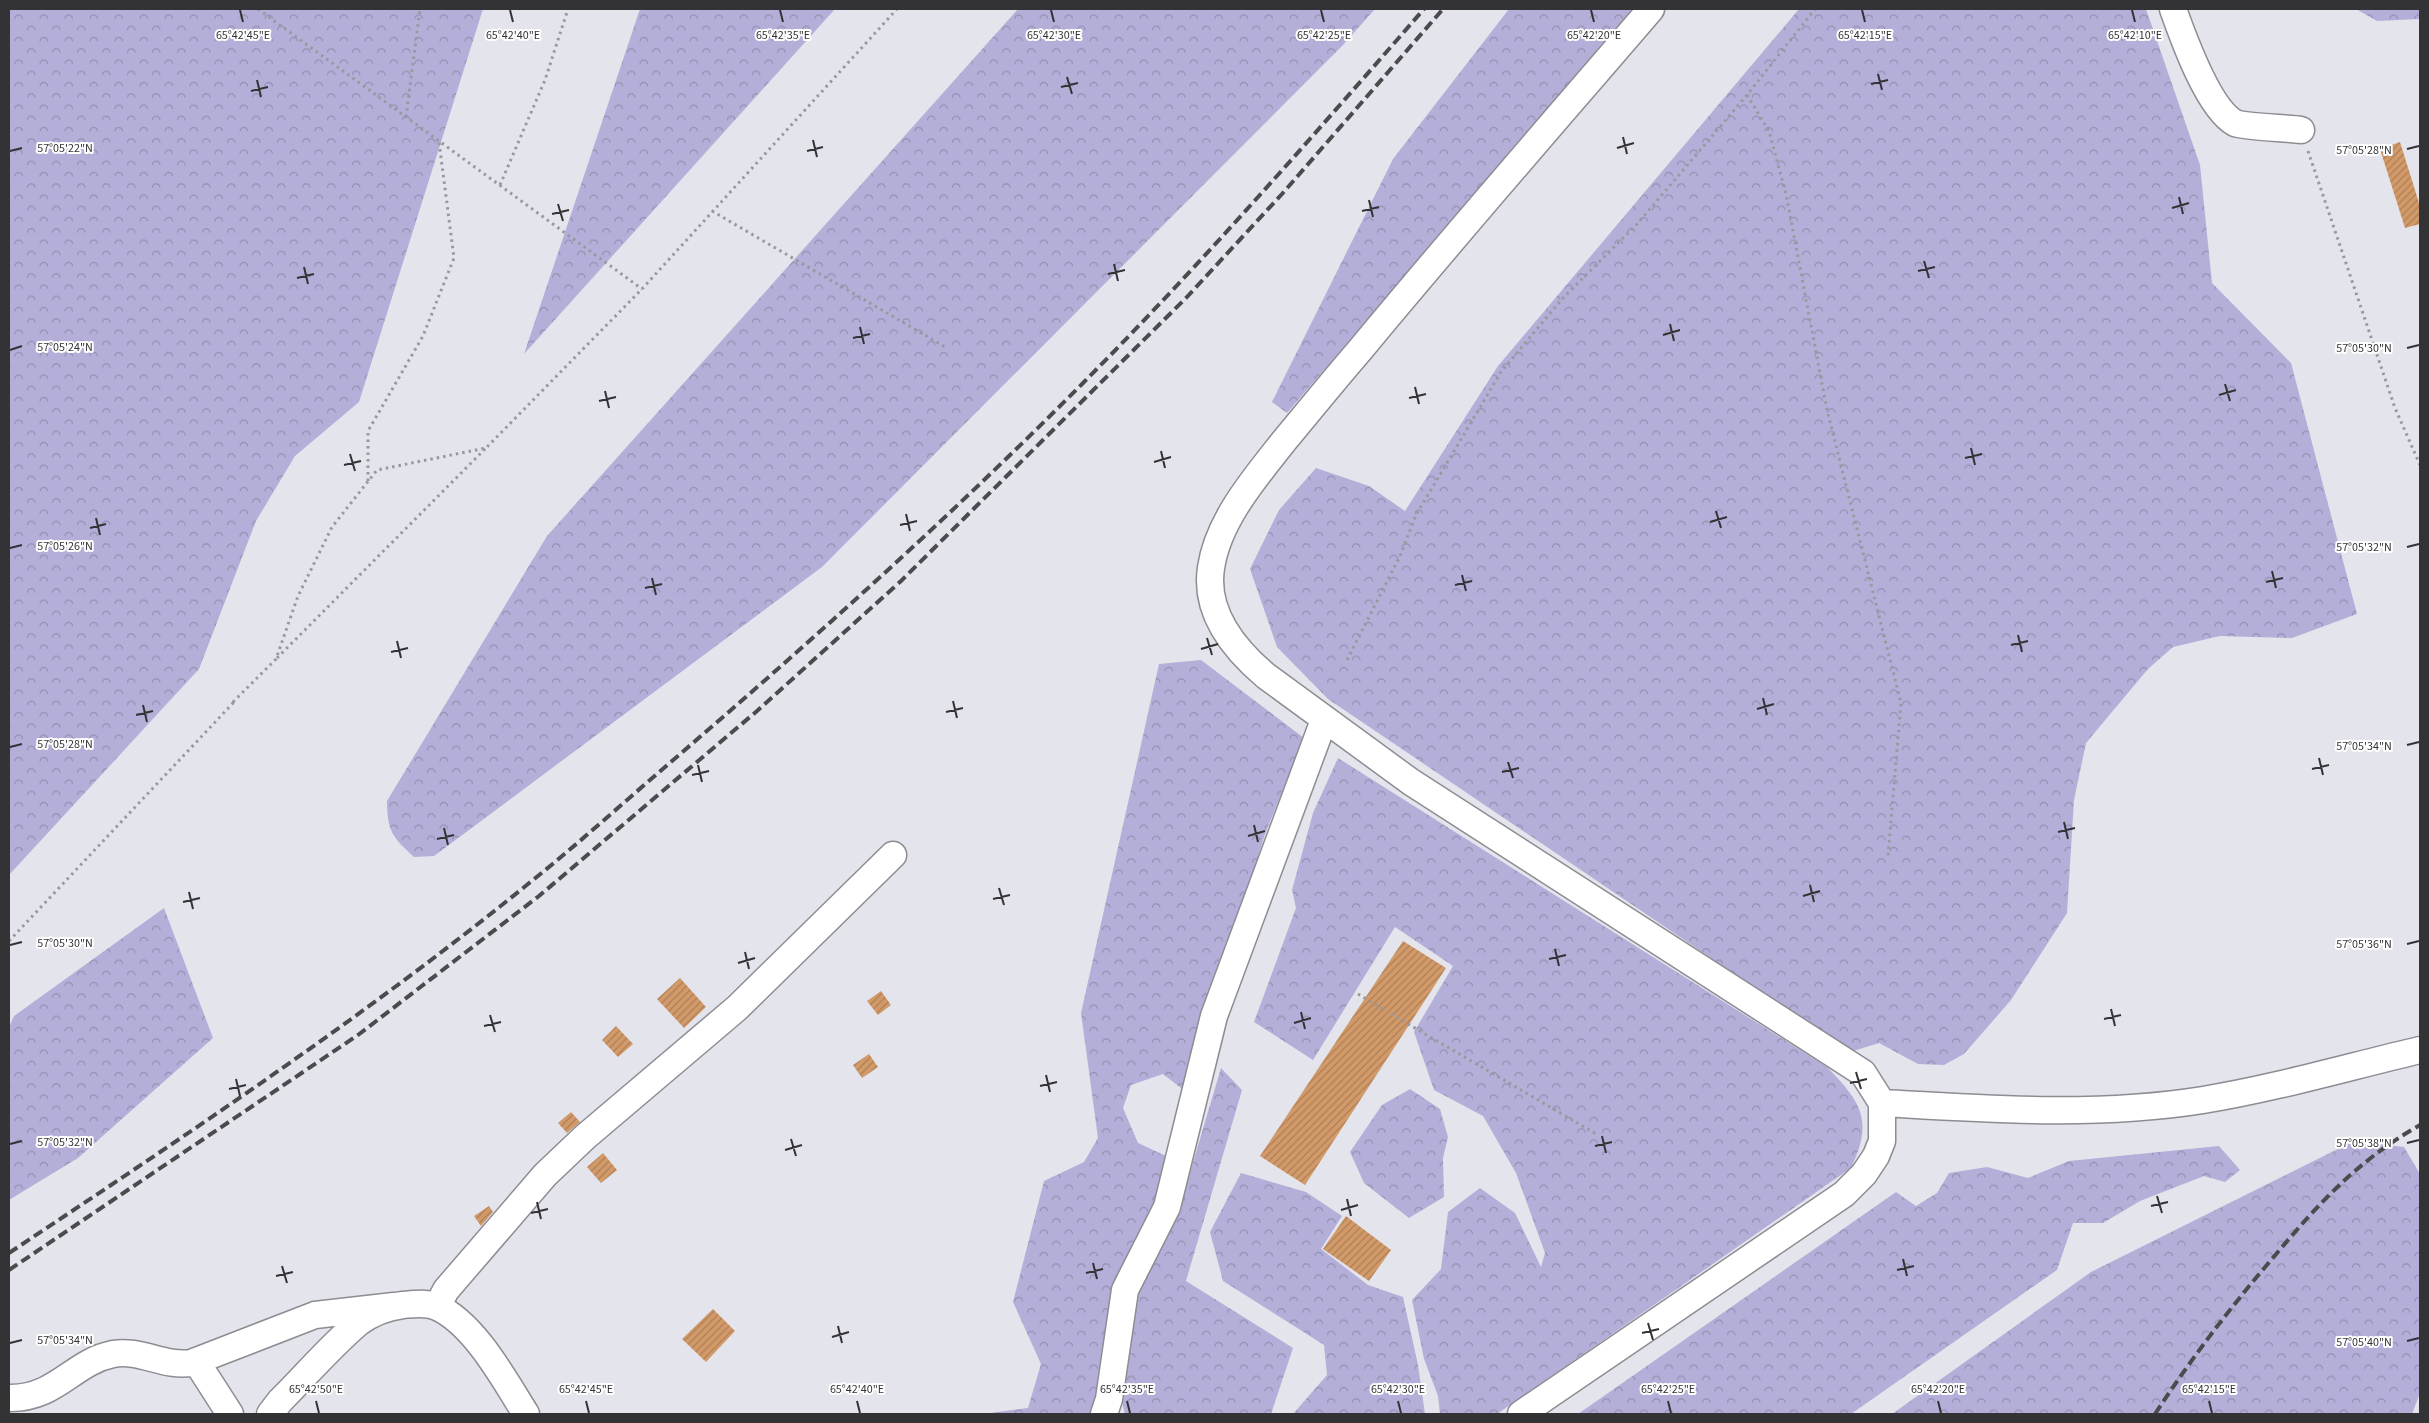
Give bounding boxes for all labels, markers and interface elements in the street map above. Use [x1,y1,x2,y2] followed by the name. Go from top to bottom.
[216,27,270,44] text: 65°42'45"E
[486,27,540,44] text: 65°42'40"E
[756,27,810,44] text: 65°42'35"E
[1027,27,1081,44] text: 65°42'30"E
[1297,27,1351,44] text: 65°42'25"E
[1567,27,1621,44] text: 65°42'20"E
[1838,27,1892,44] text: 65°42'15"E
[2108,27,2162,44] text: 65°42'10"E
[37,140,93,157] text: 57°05'22"N
[2336,142,2392,159] text: 57°05'28"N
[37,339,93,356] text: 57°05'24"N
[2336,340,2392,357] text: 57°05'30"N
[37,538,93,555] text: 57°05'26"N
[2336,539,2392,556] text: 57°05'32"N
[37,736,93,753] text: 57°05'28"N
[2336,738,2392,755] text: 57°05'34"N
[37,935,93,952] text: 57°05'30"N
[2336,936,2392,953] text: 57°05'36"N
[37,1134,93,1151] text: 57°05'32"N
[2336,1135,2392,1152] text: 57°05'38"N
[37,1332,93,1349] text: 57°05'34"N
[2336,1334,2392,1351] text: 57°05'40"N
[289,1381,343,1398] text: 65°42'50"E
[559,1381,613,1398] text: 65°42'45"E
[830,1381,884,1398] text: 65°42'40"E
[1100,1381,1154,1398] text: 65°42'35"E
[1371,1381,1425,1398] text: 65°42'30"E
[1641,1381,1695,1398] text: 65°42'25"E
[1911,1381,1965,1398] text: 65°42'20"E
[2182,1381,2236,1398] text: 65°42'15"E

